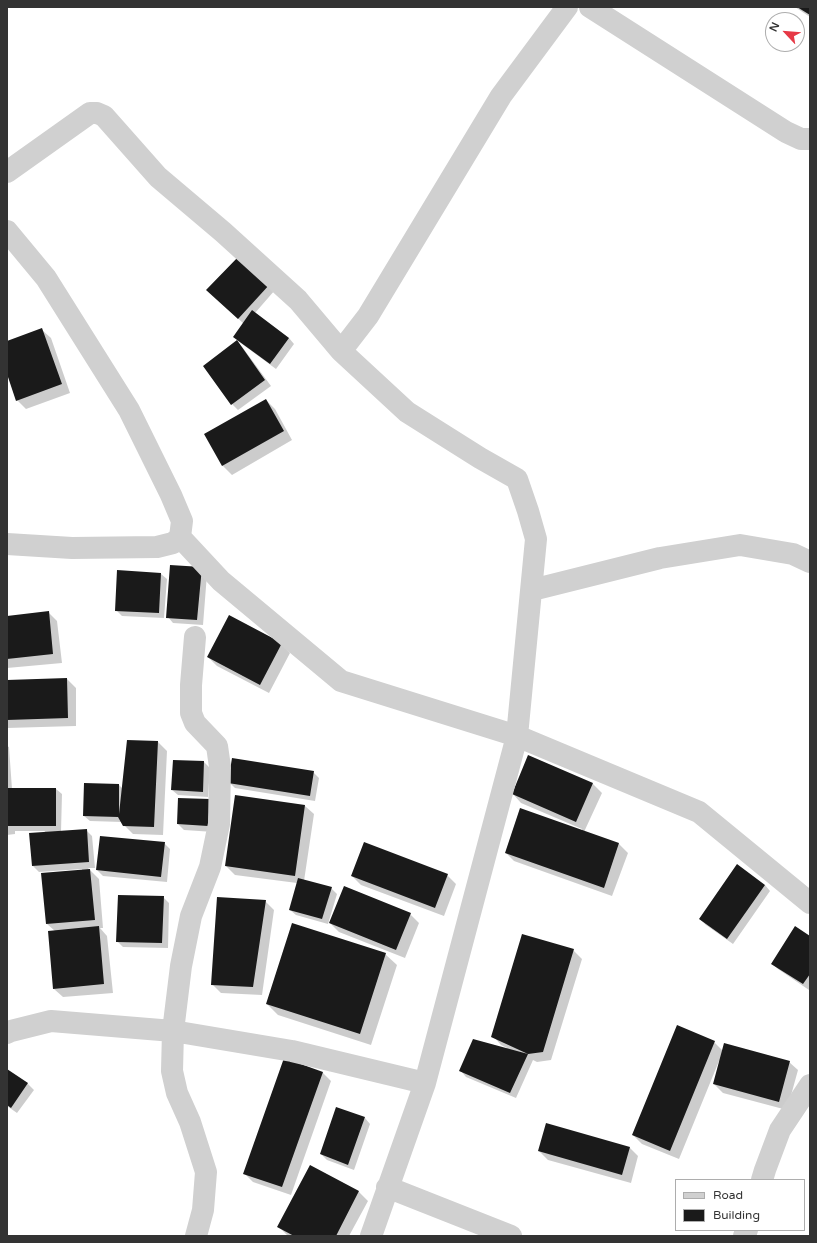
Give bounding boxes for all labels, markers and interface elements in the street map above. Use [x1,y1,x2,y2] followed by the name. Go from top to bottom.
[765,12,805,52] north arrow
[767,20,782,34] text: N
[675,1179,805,1231] legend
[713,1188,743,1202] text: Road
[713,1208,760,1222] text: Building

